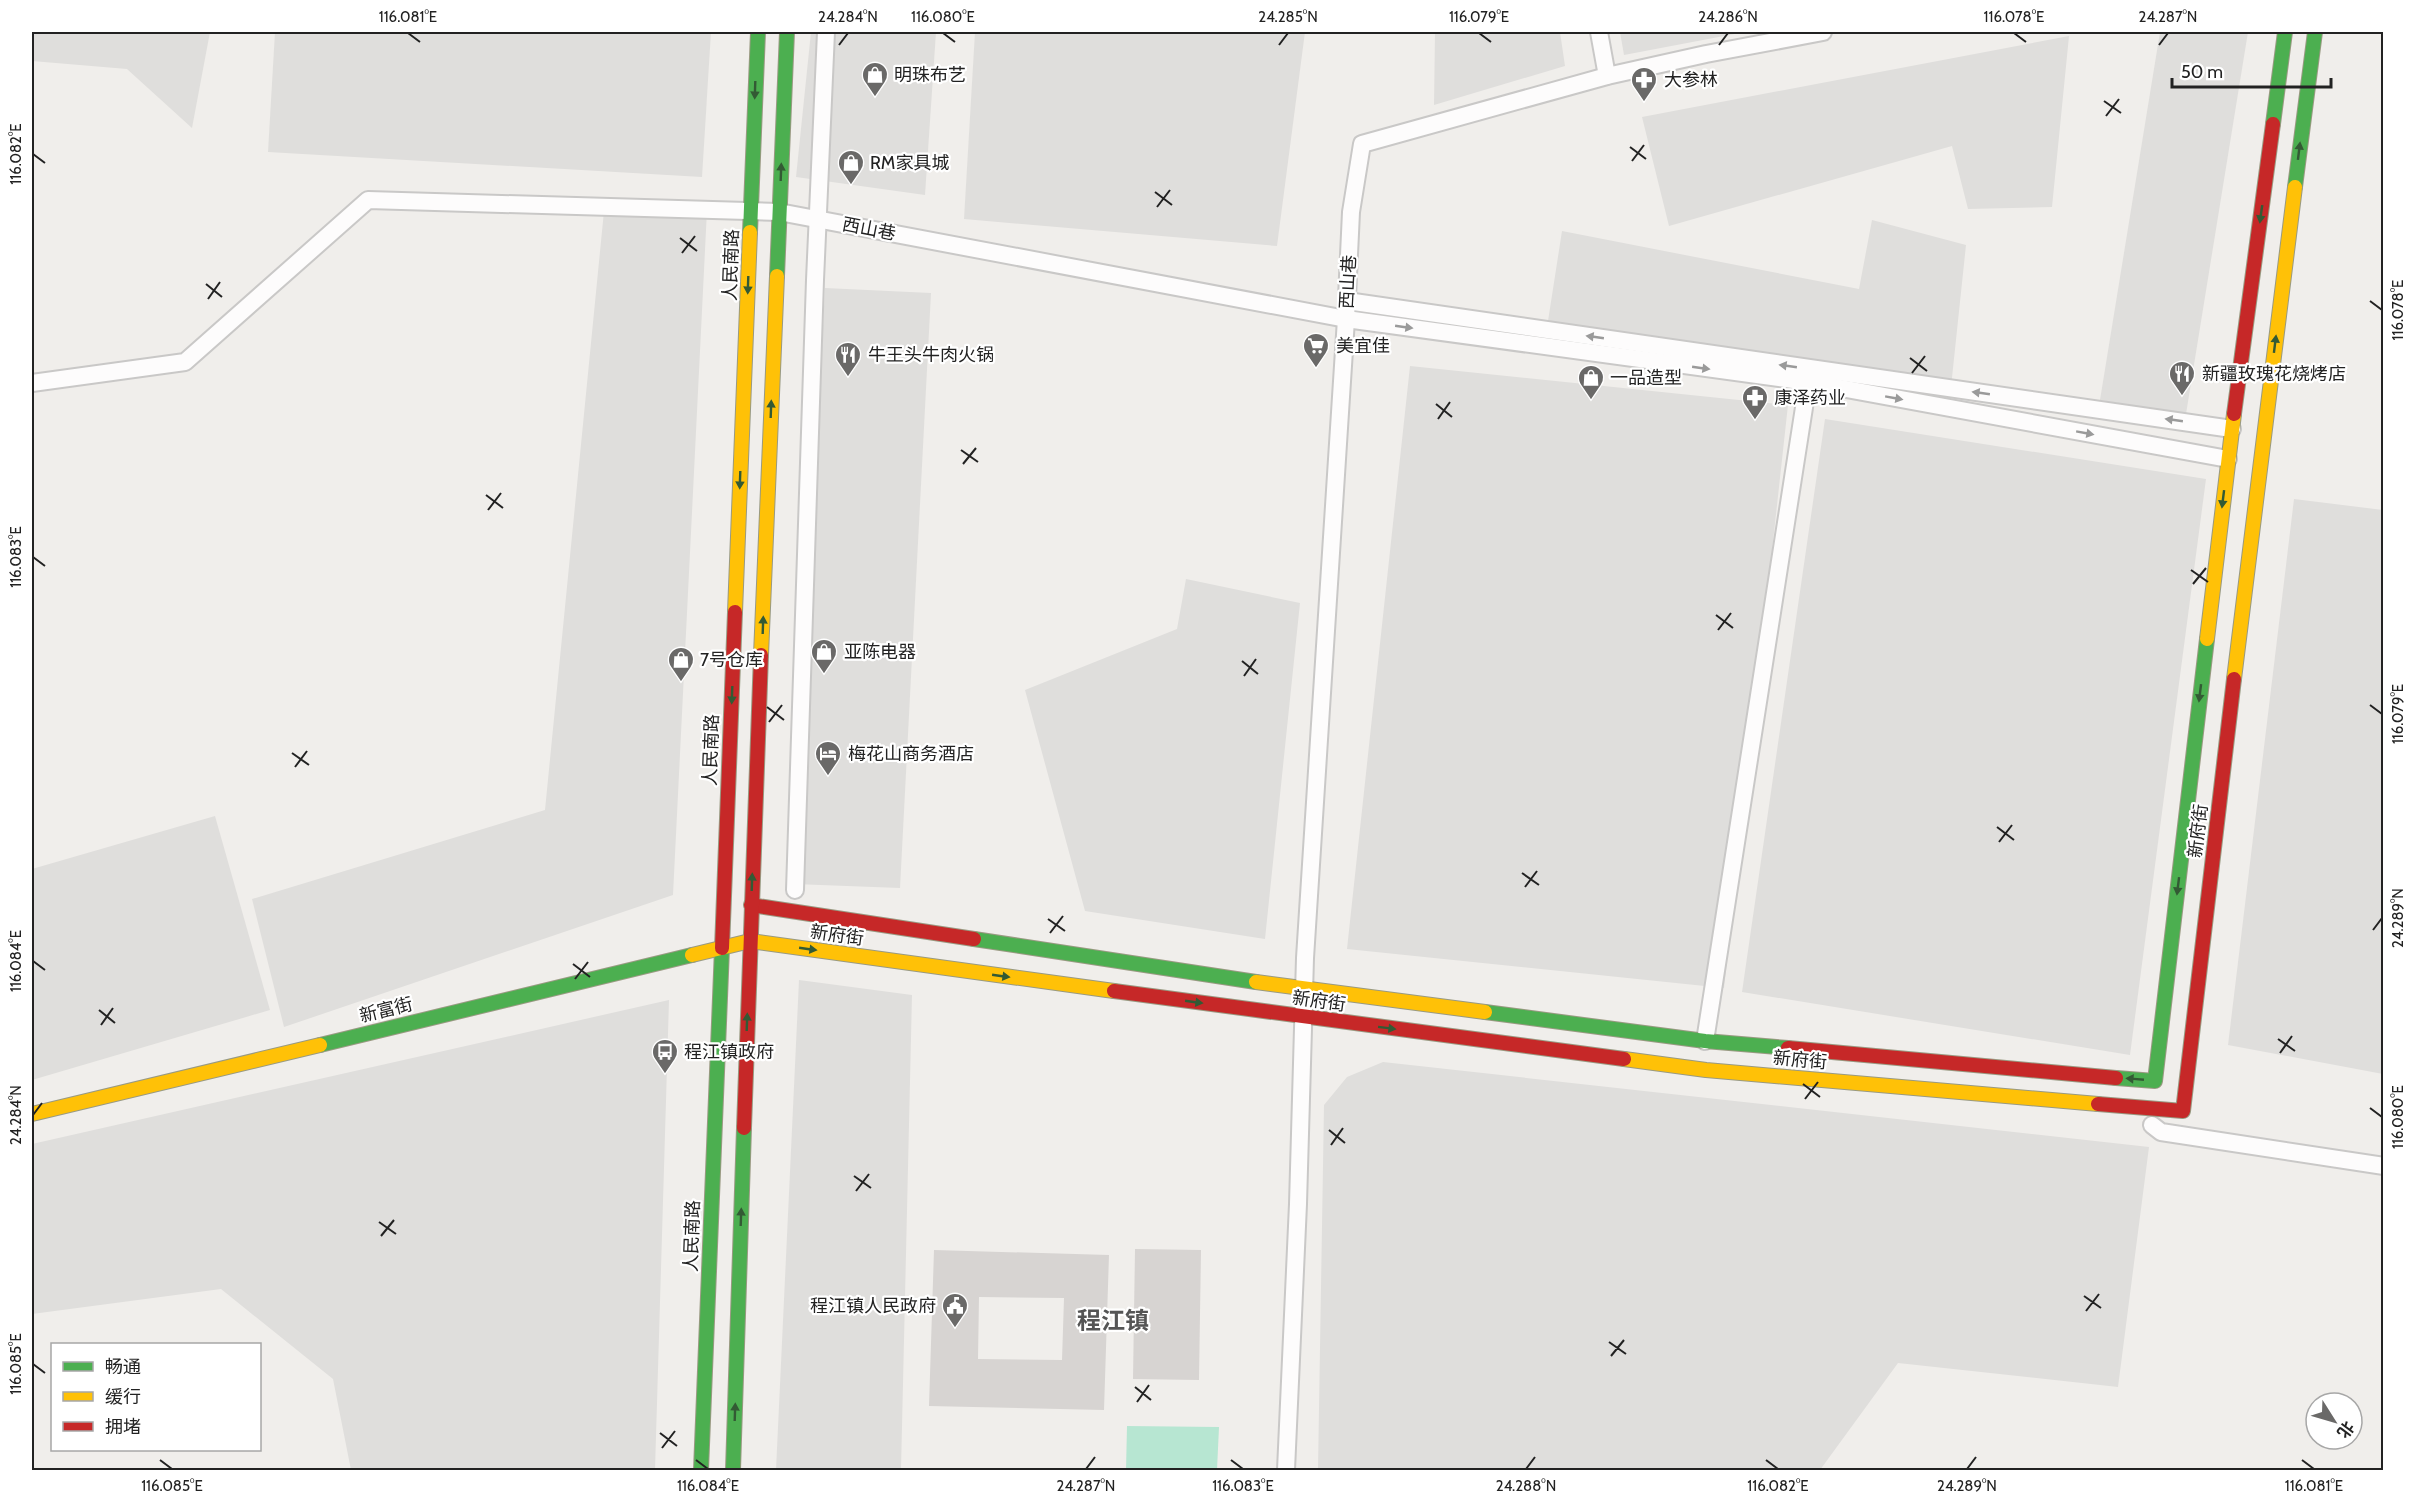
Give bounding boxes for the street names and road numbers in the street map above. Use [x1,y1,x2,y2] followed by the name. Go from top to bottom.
[840,213,898,245] street label: 西山巷
[719,229,743,301] street label: 人民南路
[1336,254,1360,310] street label: 西山巷
[699,714,723,786] street label: 人民南路
[2184,803,2212,859] street label: 新府街
[809,920,865,950] street label: 新府街
[1291,986,1347,1016] street label: 新府街
[357,993,415,1027] street label: 新富街
[1772,1047,1828,1073] street label: 新府街
[680,1200,704,1272] street label: 人民南路

